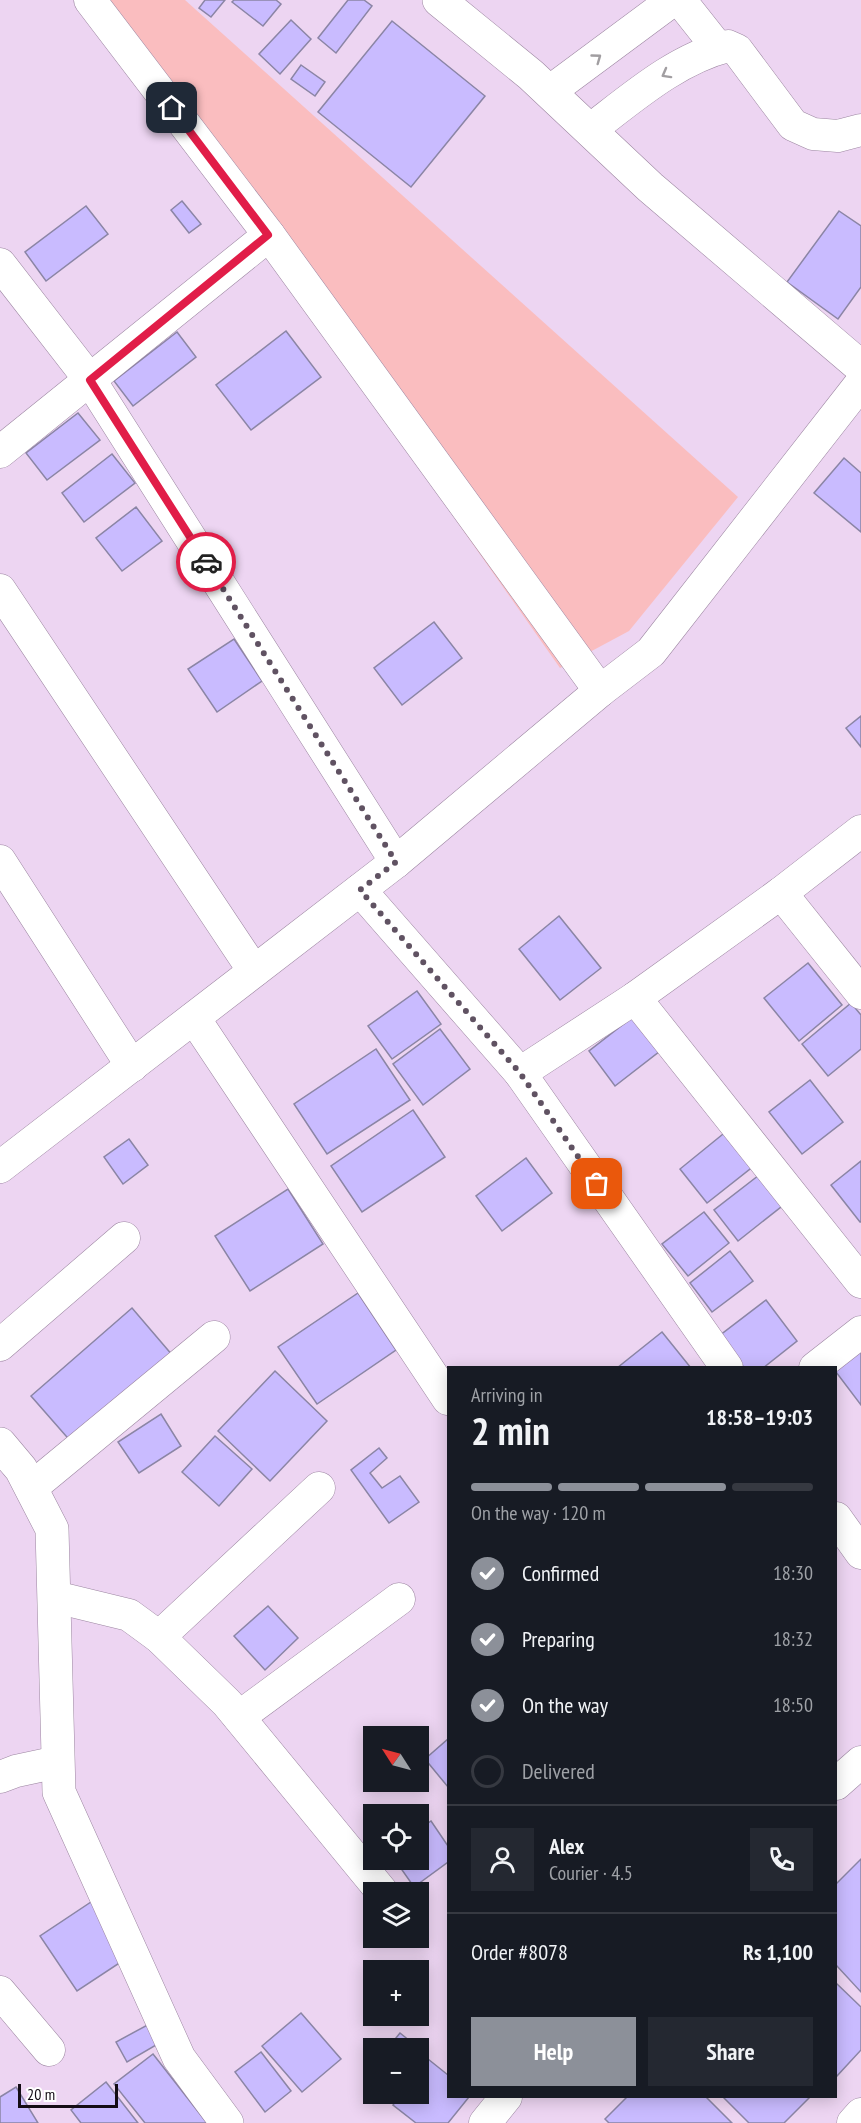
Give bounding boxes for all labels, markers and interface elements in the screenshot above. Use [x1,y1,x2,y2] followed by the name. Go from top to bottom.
[590,54,601,65] one-way arrow
[662,67,672,79] one-way arrow
[146,82,197,133] pin
[155,91,188,124] icon: home
[176,532,236,592] courier
[190,546,223,579] icon: car
[571,1158,622,1209] pin
[580,1167,613,1200] icon: bag
[471,1382,543,1408] text: Arriving in
[706,1403,813,1431] text: 18:58–19:03
[471,1405,550,1456] text: 2 min
[471,1500,606,1526] text: On the way · 120 m
[471,1557,504,1590] icon: check
[522,1559,599,1587] text: Confirmed
[773,1560,813,1586] text: 18:30
[471,1623,504,1656] icon: check
[522,1625,595,1653] text: Preparing
[773,1626,813,1652] text: 18:32
[471,1689,504,1722] icon: check
[522,1691,608,1719] text: On the way
[773,1692,813,1718] text: 18:50
[363,1726,429,1792] north arrow
[363,1726,429,2104] map controls
[522,1757,595,1785] text: Delivered
[363,1804,429,1870] button: locate
[471,1828,534,1891] button: person
[750,1828,813,1891] button: phone
[549,1832,584,1860] text: Alex
[549,1860,633,1886] text: Courier · 4.5
[363,1882,429,1948] button: layers
[471,1938,568,1966] text: Order #8078
[743,1938,813,1966] text: Rs 1,100
[363,1960,429,2026] button: +
[471,2017,636,2086] button: Help
[648,2017,813,2086] button: Share
[363,2038,429,2104] button: −
[18,2081,118,2108] scale bar
[27,2084,55,2104] text: 20 m

